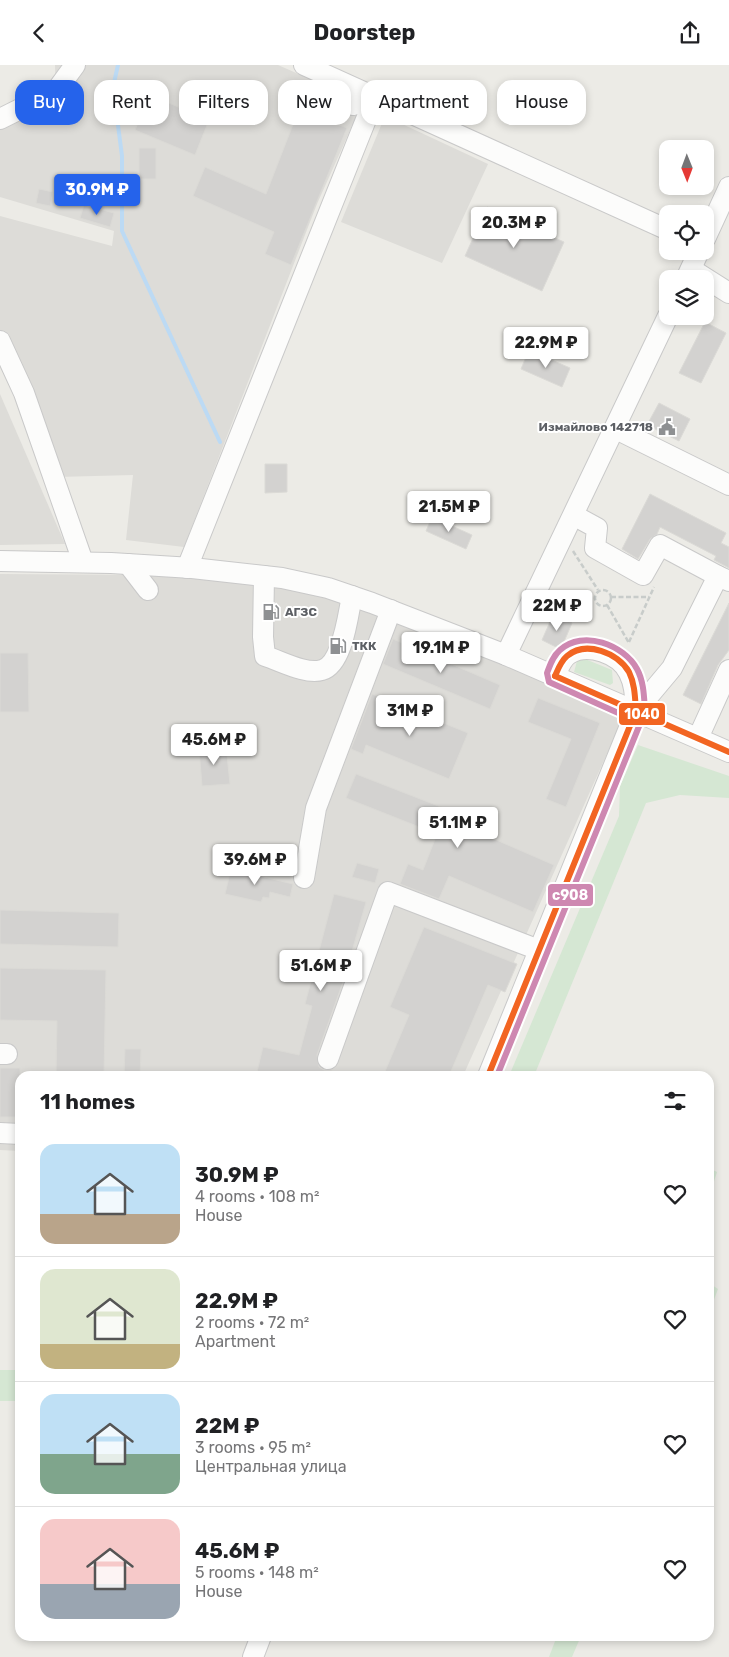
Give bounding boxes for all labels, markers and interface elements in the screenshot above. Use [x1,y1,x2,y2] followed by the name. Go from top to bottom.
[25,19,53,47] icon: back
[314,19,415,46] text: Doorstep
[676,19,704,47] icon: share
[15,80,84,125] chip: Buy
[94,80,169,125] chip: Rent
[179,80,268,125] chip: Filters
[278,80,351,125] chip: New
[361,80,487,125] chip: Apartment
[497,80,586,125] chip: House
[659,140,714,195] north arrow
[659,140,714,325] map controls
[51,173,143,216] pin: 30.9M ₽
[65,180,129,199] text: 30.9M ₽
[659,205,714,260] button: locate
[468,207,560,249] pin: 20.3M ₽
[482,213,546,232] text: 20.3M ₽
[659,270,714,325] button: layers
[500,327,592,369] pin: 22.9M ₽
[514,333,578,352] text: 22.9M ₽
[657,417,677,437] public building icon: Измайлово 142718
[539,420,653,434] place label: Измайлово 142718
[403,491,495,533] pin: 21.5M ₽
[418,497,480,516] text: 21.5M ₽
[522,589,592,632] pin: 22M ₽
[533,596,582,615] text: 22M ₽
[261,602,281,622] fuel station icon: АГЗС
[285,605,317,619] place label: АГЗС
[395,631,487,674] pin: 19.1M ₽
[328,636,348,656] fuel station icon: ТКК
[412,638,470,657] text: 19.1M ₽
[352,639,377,653] place label: ТКК
[375,695,445,737] pin: 31M ₽
[387,701,433,720] text: 31M ₽
[618,702,666,726] line badge: 1040
[624,706,660,723] text: 1040
[168,723,260,766] pin: 45.6M ₽
[182,730,246,749] text: 45.6M ₽
[412,807,504,849] pin: 51.1M ₽
[429,813,487,832] text: 51.1M ₽
[209,843,301,886] pin: 39.6M ₽
[223,850,287,869] text: 39.6M ₽
[547,883,594,907] line badge: с908
[552,887,588,904] text: с908
[275,949,367,992] pin: 51.6M ₽
[290,956,352,975] text: 51.6M ₽
[661,1087,689,1115] icon: filters
[40,1089,135,1114] text: 11 homes
[195,1162,279,1187] text: 30.9M ₽
[80,1164,140,1224] icon: home
[661,1180,689,1208] icon: heart
[195,1187,319,1206] text: 4 rooms · 108 m²
[195,1206,242,1225] text: House
[195,1288,278,1313] text: 22.9M ₽
[80,1289,140,1349] icon: home
[661,1305,689,1333] icon: heart
[195,1313,309,1332] text: 2 rooms · 72 m²
[195,1332,275,1351] text: Apartment
[195,1413,259,1438] text: 22M ₽
[80,1414,140,1474] icon: home
[661,1430,689,1458] icon: heart
[195,1438,311,1457] text: 3 rooms · 95 m²
[195,1457,346,1476] text: Центральная улица
[195,1538,279,1563] text: 45.6M ₽
[80,1539,140,1599] icon: home
[661,1555,689,1583] icon: heart
[195,1563,319,1582] text: 5 rooms · 148 m²
[195,1582,242,1601] text: House

